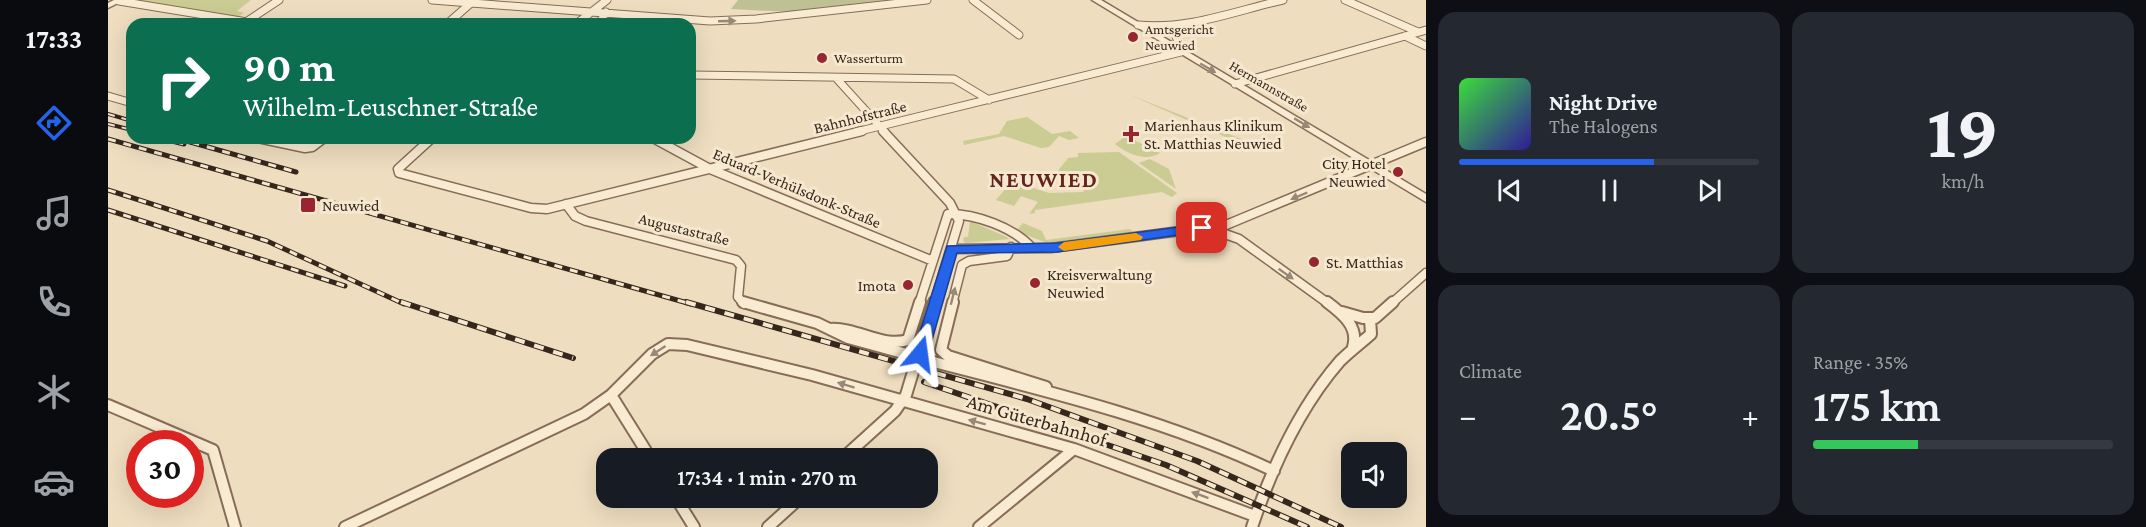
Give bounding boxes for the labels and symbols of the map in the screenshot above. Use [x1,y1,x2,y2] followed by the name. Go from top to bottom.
[718,16,737,25] one-way arrow
[1145,21,1214,53] place label: Amtsgericht Neuwied
[1126,30,1140,44] marker: Amtsgericht Neuwied
[834,50,903,66] place label: Wasserturm
[815,51,829,65] marker: Wasserturm
[1227,57,1311,115] street label: Hermannstraße
[1200,63,1217,73] one-way arrow
[812,97,908,137] street label: Bahnhofstraße
[1144,117,1283,152] place label: Marienhaus Klinikum St. Matthias Neuwied
[1294,118,1311,128] one-way arrow
[1122,125,1140,143] marker: Marienhaus Klinikum St. Matthias Neuwied
[710,145,884,231] street label: Eduard-Verhülsdonk-Straße
[1322,155,1387,190] place label: City Hotel Neuwied
[1391,165,1405,179] marker: City Hotel Neuwied
[990,167,1098,192] district label: NEUWIED
[1290,192,1308,201] one-way arrow
[299,196,317,214] marker: Neuwied
[322,197,380,214] place label: Neuwied
[1176,202,1227,253] pin
[637,210,731,249] street label: Augustastraße
[1326,254,1403,271] place label: St. Matthias
[1307,255,1321,269] marker: St. Matthias
[1047,266,1153,301] place label: Kreisverwaltung Neuwied
[1278,268,1294,280] one-way arrow
[1028,276,1042,290] marker: Kreisverwaltung Neuwied
[858,277,897,294] place label: Imota
[901,278,915,292] marker: Imota
[949,287,959,306] one-way arrow
[888,322,952,386] position arrow
[650,345,666,356] one-way arrow
[837,380,855,389] one-way arrow
[965,390,1110,451] street label: Am Güterbahnhof
[968,417,986,427] one-way arrow
[126,430,204,508] speed limit sign: 30
[1191,490,1209,500] one-way arrow

